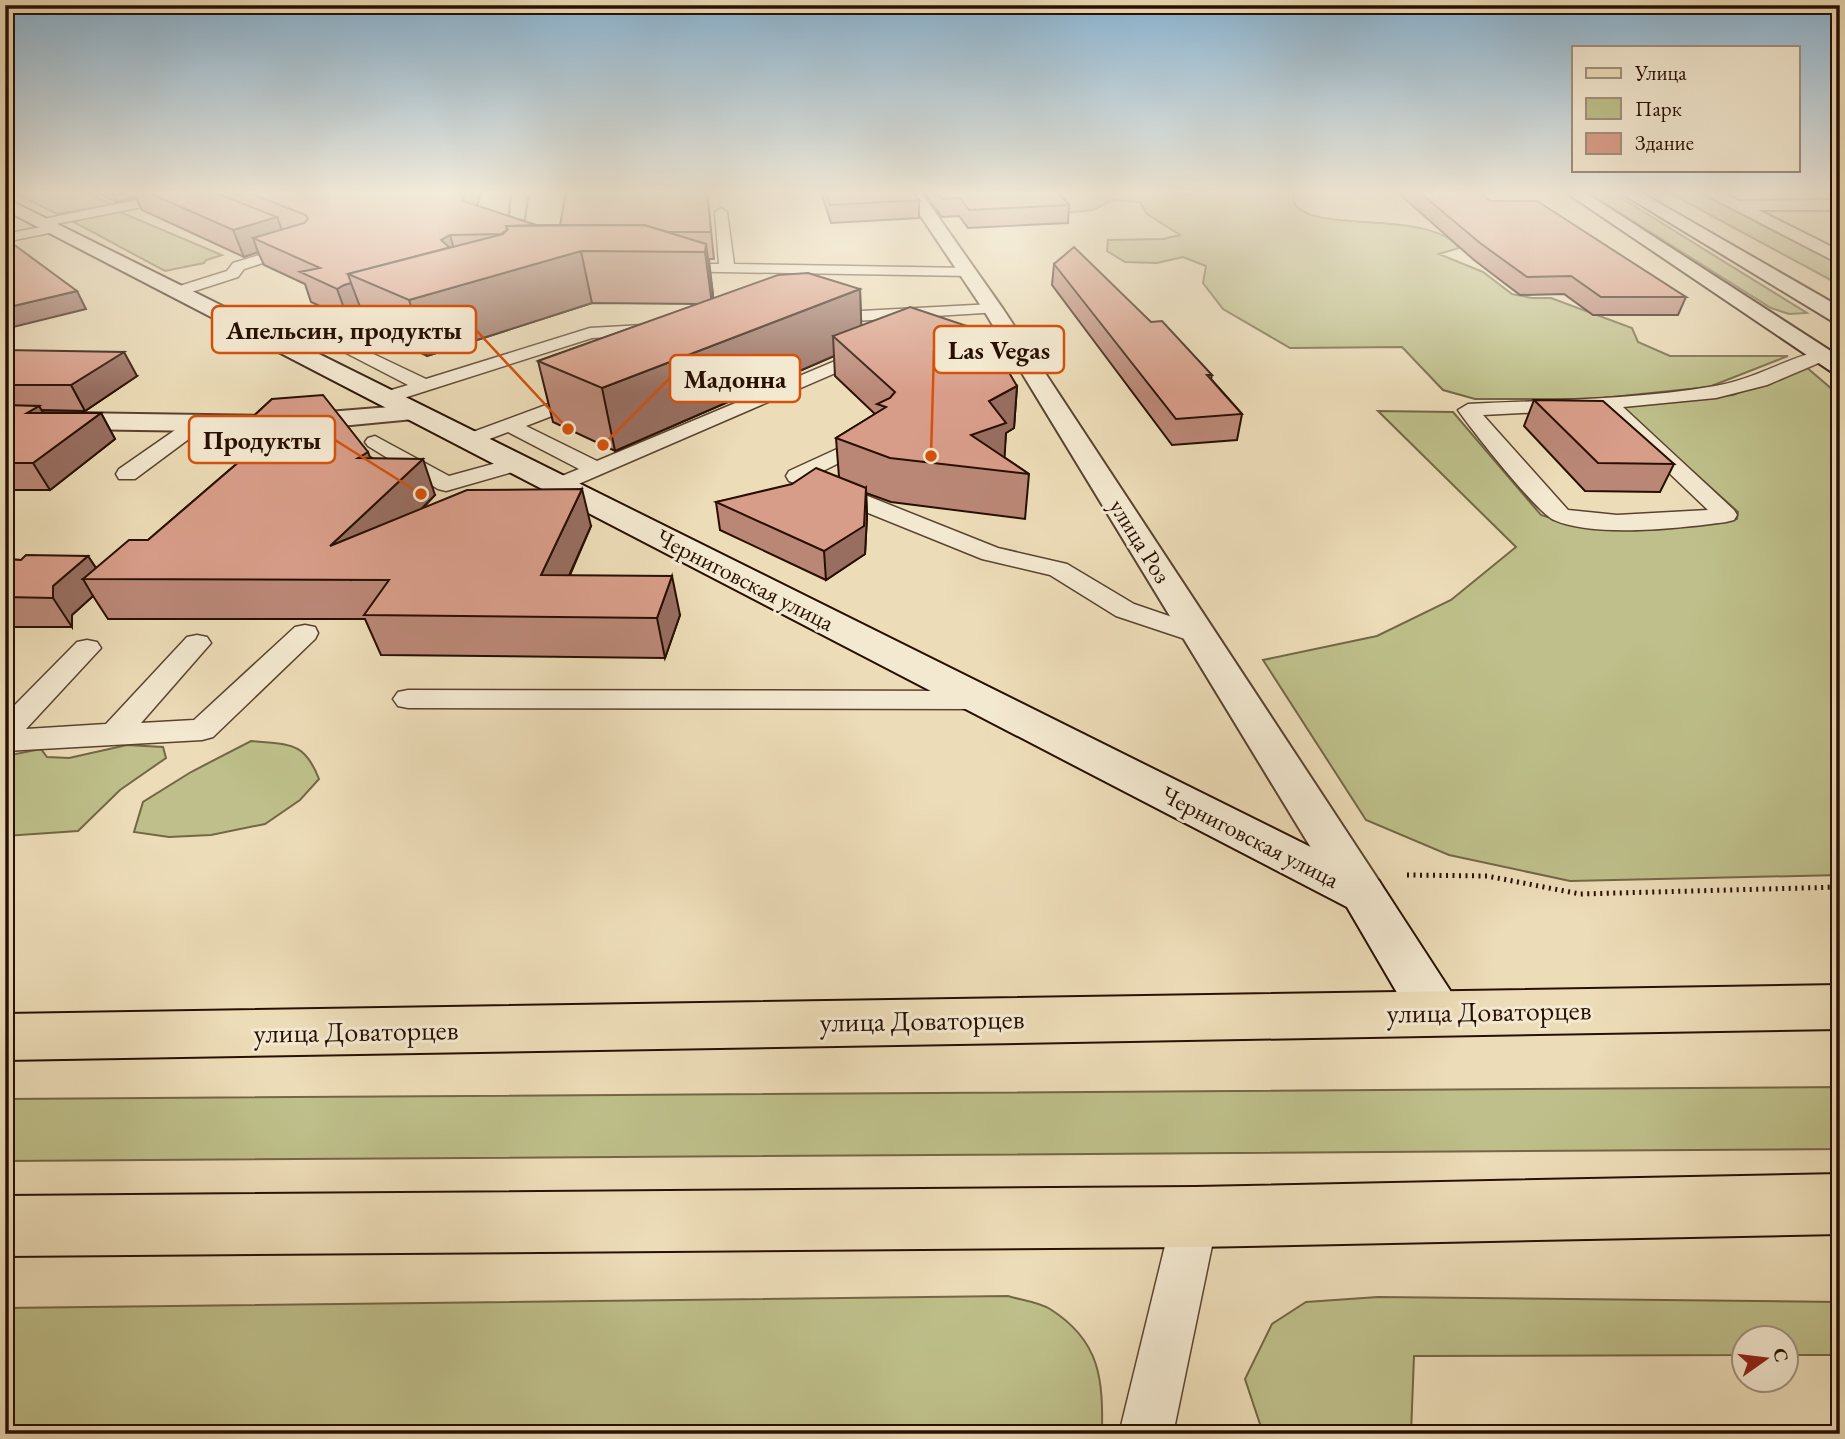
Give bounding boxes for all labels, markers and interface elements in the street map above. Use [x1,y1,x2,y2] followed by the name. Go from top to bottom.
[1572,46,1800,172] legend
[1634,59,1687,86] text: Улица
[1635,95,1682,122] text: Парк
[1635,129,1694,156] text: Здание
[212,306,476,353] callout: Апельсин, продукты
[225,313,462,347] text: Апельсин, продукты
[934,326,1064,373] callout: Las Vegas
[948,333,1050,367] text: Las Vegas
[670,355,800,402] callout: Мадонна
[684,362,787,396] text: Мадонна
[189,416,335,463] callout: Продукты
[203,423,321,457] text: Продукты
[1102,493,1178,589] street label: улица Роз
[651,521,840,638] street label: Черниговская улица
[1156,778,1345,895] street label: Черниговская улица
[1386,991,1592,1031] street label: улица Доваторцев
[819,1000,1025,1040] street label: улица Доваторцев
[253,1011,459,1051] street label: улица Доваторцев
[1730,1324,1800,1394] north arrow
[1767,1345,1795,1365] text: С

